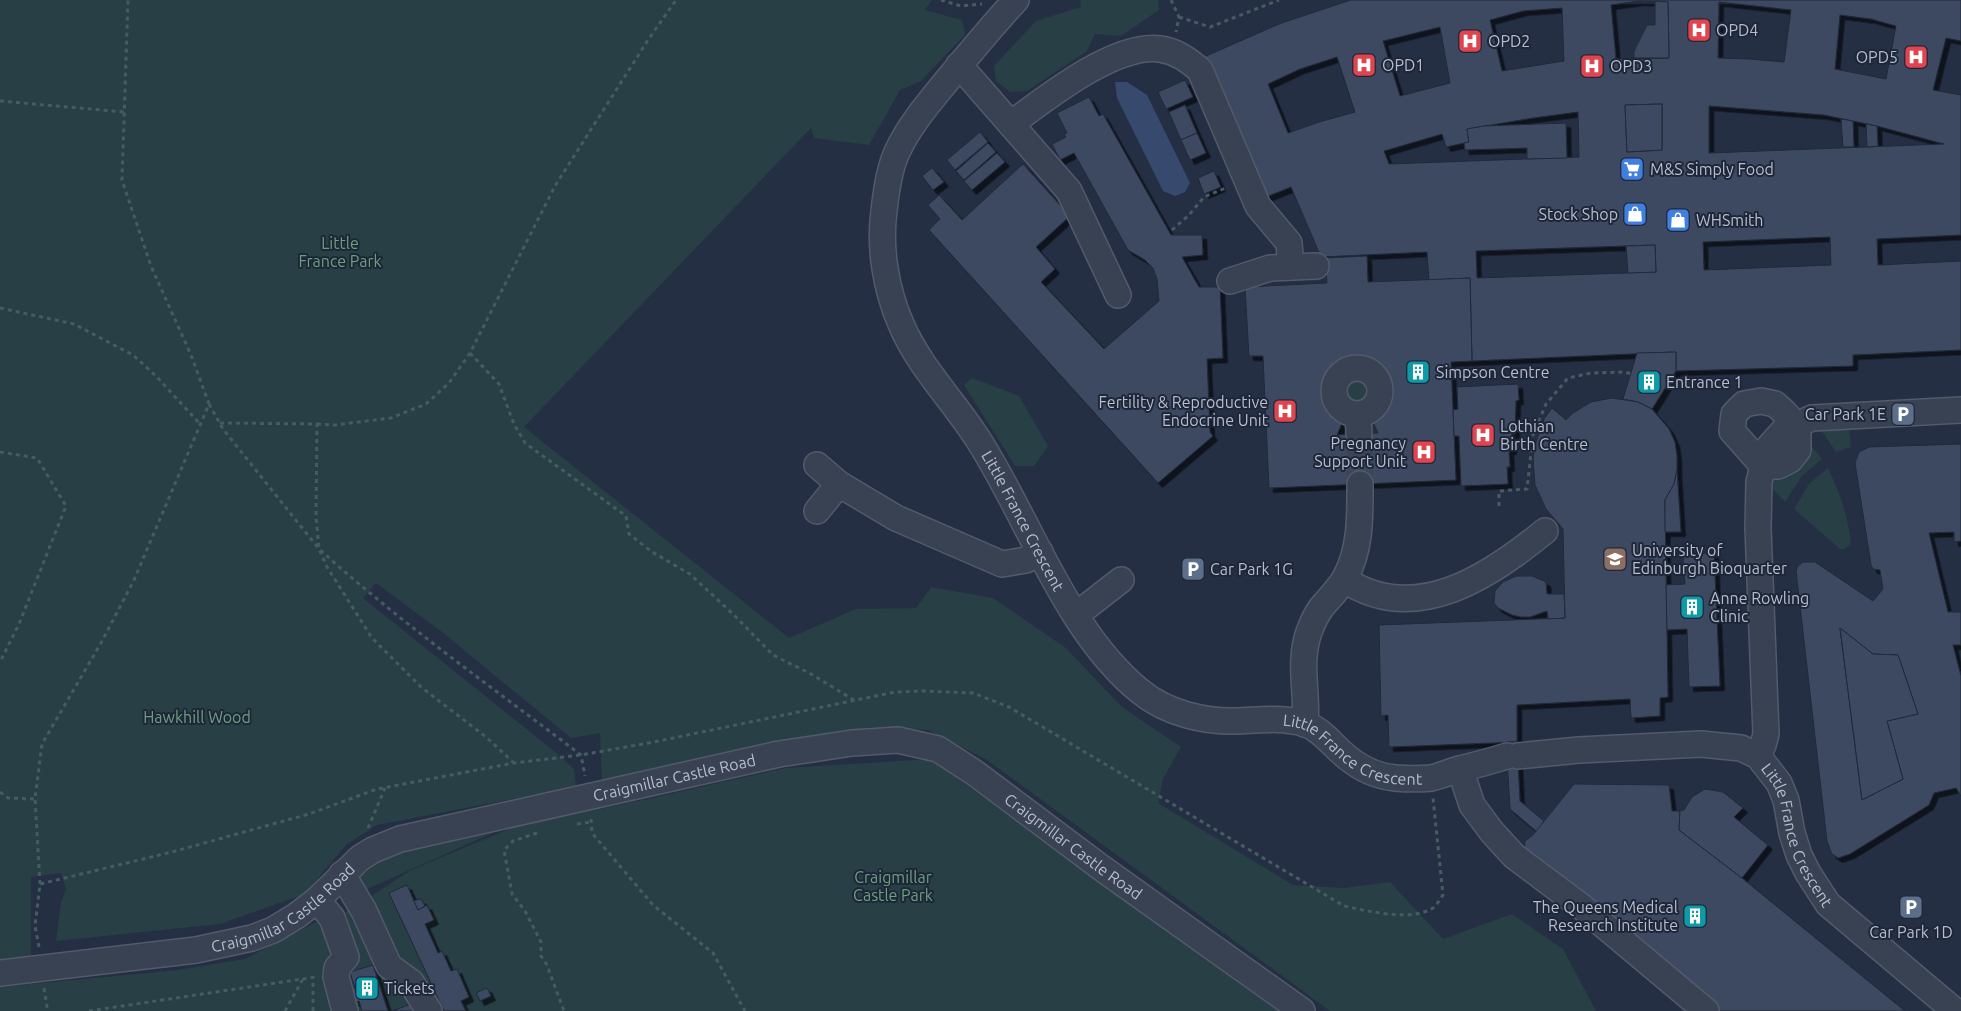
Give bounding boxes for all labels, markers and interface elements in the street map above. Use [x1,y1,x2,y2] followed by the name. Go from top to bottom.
[1686,17,1712,43] hospital icon: OPD4
[1716,21,1758,39] place label: OPD4
[1457,28,1483,54] hospital icon: OPD2
[1488,32,1530,50] place label: OPD2
[1903,44,1929,70] hospital icon: OPD5
[1856,48,1898,66] place label: OPD5
[1351,52,1377,78] hospital icon: OPD1
[1579,53,1605,79] hospital icon: OPD3
[1382,56,1424,74] place label: OPD1
[1610,57,1652,75] place label: OPD3
[1619,156,1645,182] supermarket icon: M&S Simply Food
[1650,160,1774,178] place label: M&S Simply Food
[1622,201,1648,227] shop icon: Stock Shop
[1539,205,1618,223] place label: Stock Shop
[1665,207,1691,233] shop icon: WHSmith
[1696,211,1763,229] place label: WHSmith
[298,234,382,270] park label: Little France Park
[1405,359,1431,385] building icon: Simpson Centre
[1436,363,1549,381] place label: Simpson Centre
[1636,369,1662,395] building icon: Entrance 1
[1666,373,1743,391] place label: Entrance 1
[1098,393,1269,429] place label: Fertility & Reproductive Endocrine Unit
[1272,398,1298,424] hospital icon: Fertility & Reproductive Endocrine Unit
[1890,401,1916,427] parking icon: Car Park 1E
[1805,405,1886,423] place label: Car Park 1E
[1500,417,1588,453] place label: Lothian Birth Centre
[1470,422,1496,448] hospital icon: Lothian Birth Centre
[1314,434,1407,470] place label: Pregnancy Support Unit
[1411,439,1437,465] hospital icon: Pregnancy Support Unit
[978,447,1068,595] street label: Little France Crescent
[1632,541,1787,577] place label: University of Edinburgh Bioquarter
[1602,546,1628,572] school or university icon: University of Edinburgh Bioquarter
[1180,556,1206,582] parking icon: Car Park 1G
[1210,560,1293,578] place label: Car Park 1G
[1710,589,1809,625] place label: Anne Rowling Clinic
[1679,594,1705,620] building icon: Anne Rowling Clinic
[143,708,251,726] park label: Hawkhill Wood
[1282,711,1423,788] street label: Little France Crescent
[591,751,757,804] street label: Craigmillar Castle Road
[1758,760,1837,911] street label: Little France Crescent
[1001,789,1145,903] street label: Craigmillar Castle Road
[209,860,358,956] street label: Craigmillar Castle Road
[853,868,933,904] park label: Craigmillar Castle Park
[1898,894,1924,920] parking icon: Car Park 1D
[1533,898,1678,934] place label: The Queens Medical Research Institute
[1682,903,1708,929] building icon: The Queens Medical Research Institute
[1869,923,1953,941] place label: Car Park 1D
[354,975,380,1001] building icon: Tickets
[384,979,435,997] place label: Tickets

